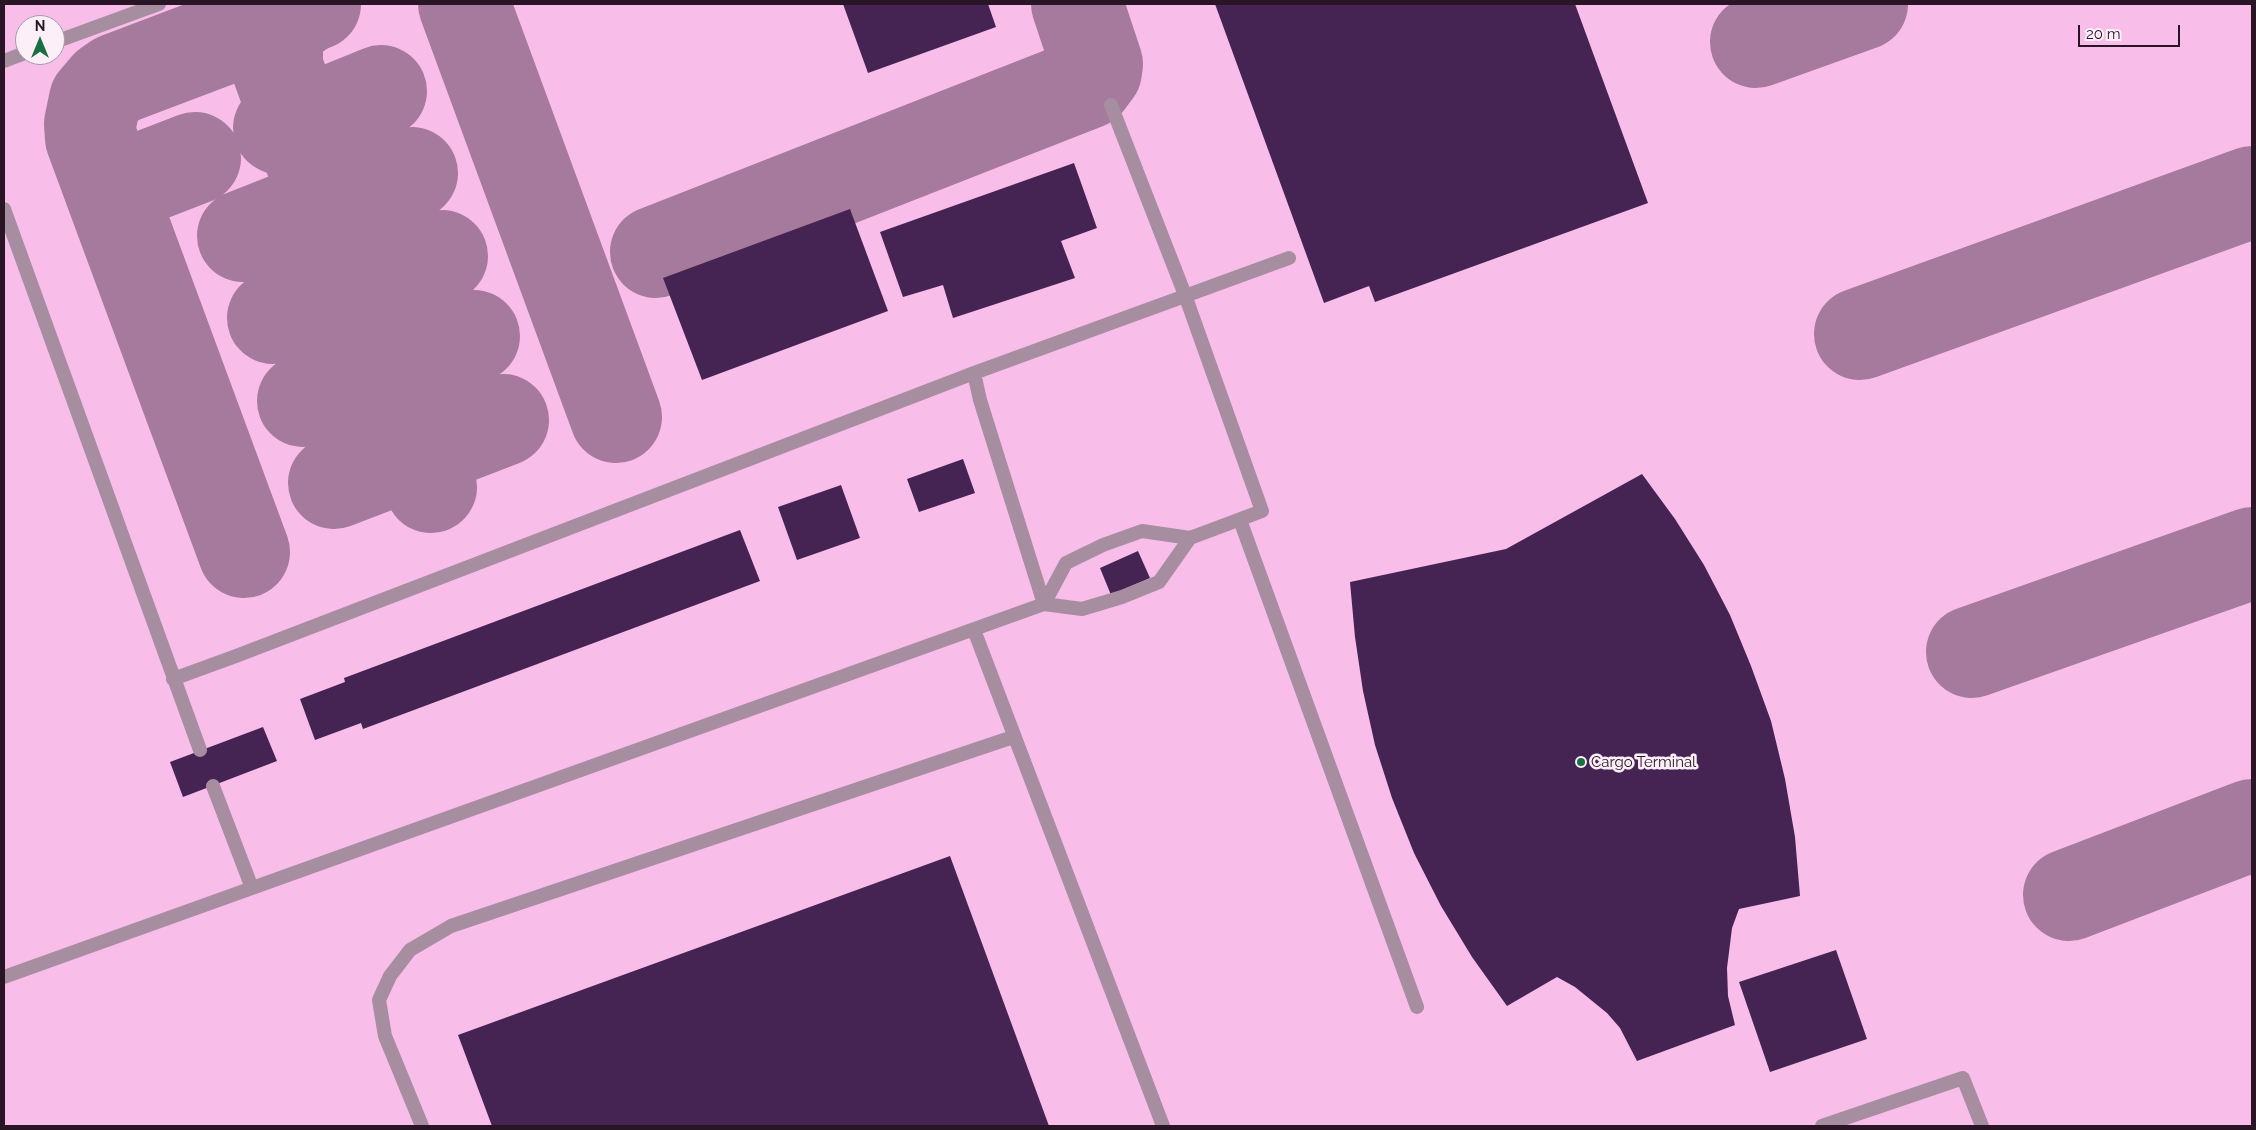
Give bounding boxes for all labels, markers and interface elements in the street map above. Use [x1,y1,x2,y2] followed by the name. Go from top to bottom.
[15,15,65,65] north arrow
[2081,15,2184,47] scale bar
[35,18,45,34] text: N
[2086,25,2121,43] text: 20 m
[1591,753,1696,771] place label: Cargo Terminal
[1575,756,1587,768] marker: Cargo Terminal

